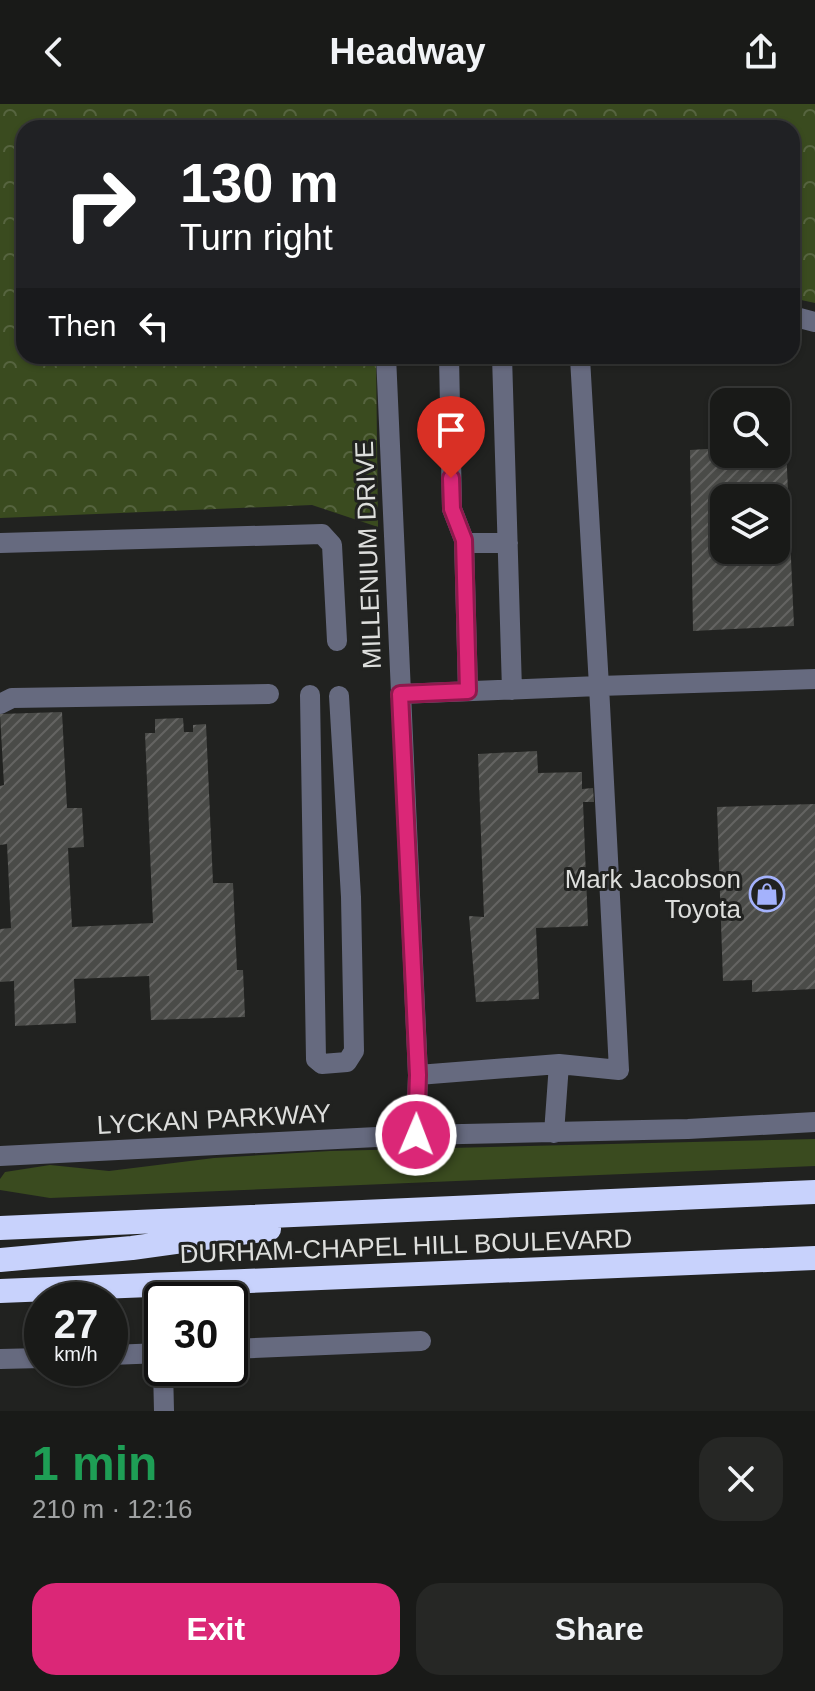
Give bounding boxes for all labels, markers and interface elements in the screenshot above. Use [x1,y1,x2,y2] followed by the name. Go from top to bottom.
[32,30,76,74] icon: back
[739,30,783,74] icon: share
[329,31,486,72] text: Headway
[180,151,339,214] text: 130 m
[48,152,152,256] icon: right
[180,217,333,258] text: Turn right
[132,304,176,348] icon: left
[48,309,116,342] text: Then
[710,388,790,564] map controls
[710,388,790,468] button: search
[417,396,485,478] pin
[429,408,473,452] icon: arrive
[349,440,387,670] street label: MILLENIUM DRIVE
[710,484,790,564] button: layers
[565,864,742,924] place label: Mark Jacobson Toyota
[748,875,786,913] shop icon: Mark Jacobson Toyota
[374,1093,458,1177] position arrow
[96,1098,332,1140] street label: LYCKAN PARKWAY
[179,1223,633,1269] street label: DURHAM-CHAPEL HILL BOULEVARD
[144,1282,248,1386] speed limit sign: 30
[54,1302,98,1346] text: 27
[54,1343,98,1365] text: km/h
[32,1437,157,1490] text: 1 min
[699,1437,783,1521] button: close
[32,1494,192,1524] text: 210 m · 12:16
[32,1583,400,1675] button: Exit
[416,1583,783,1675] button: Share

